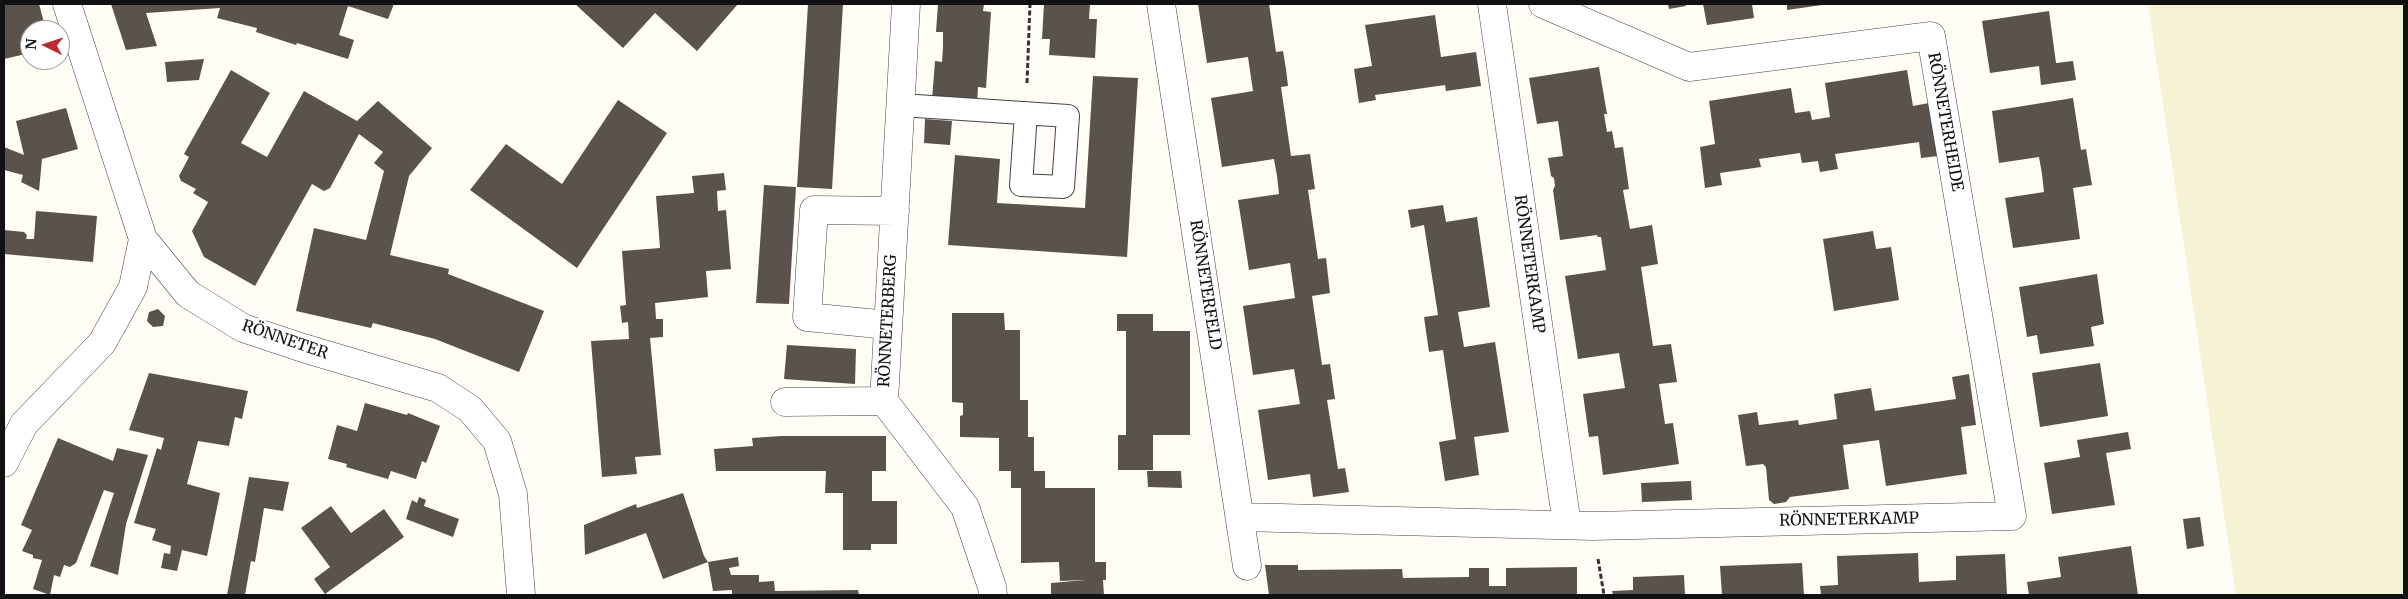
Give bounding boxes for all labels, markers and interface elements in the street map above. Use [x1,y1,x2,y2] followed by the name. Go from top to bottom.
[20,20,70,70] north arrow
[22,38,40,50] text: N
[1923,51,1967,193] street label: RÖNNETERHEIDE
[1510,194,1548,334] street label: RÖNNETERKAMP
[1185,219,1225,351] street label: RÖNNETERFELD
[875,254,901,388] street label: RÖNNETERBERG
[239,316,331,364] street label: RÖNNETER
[1779,509,1919,531] street label: RÖNNETERKAMP

